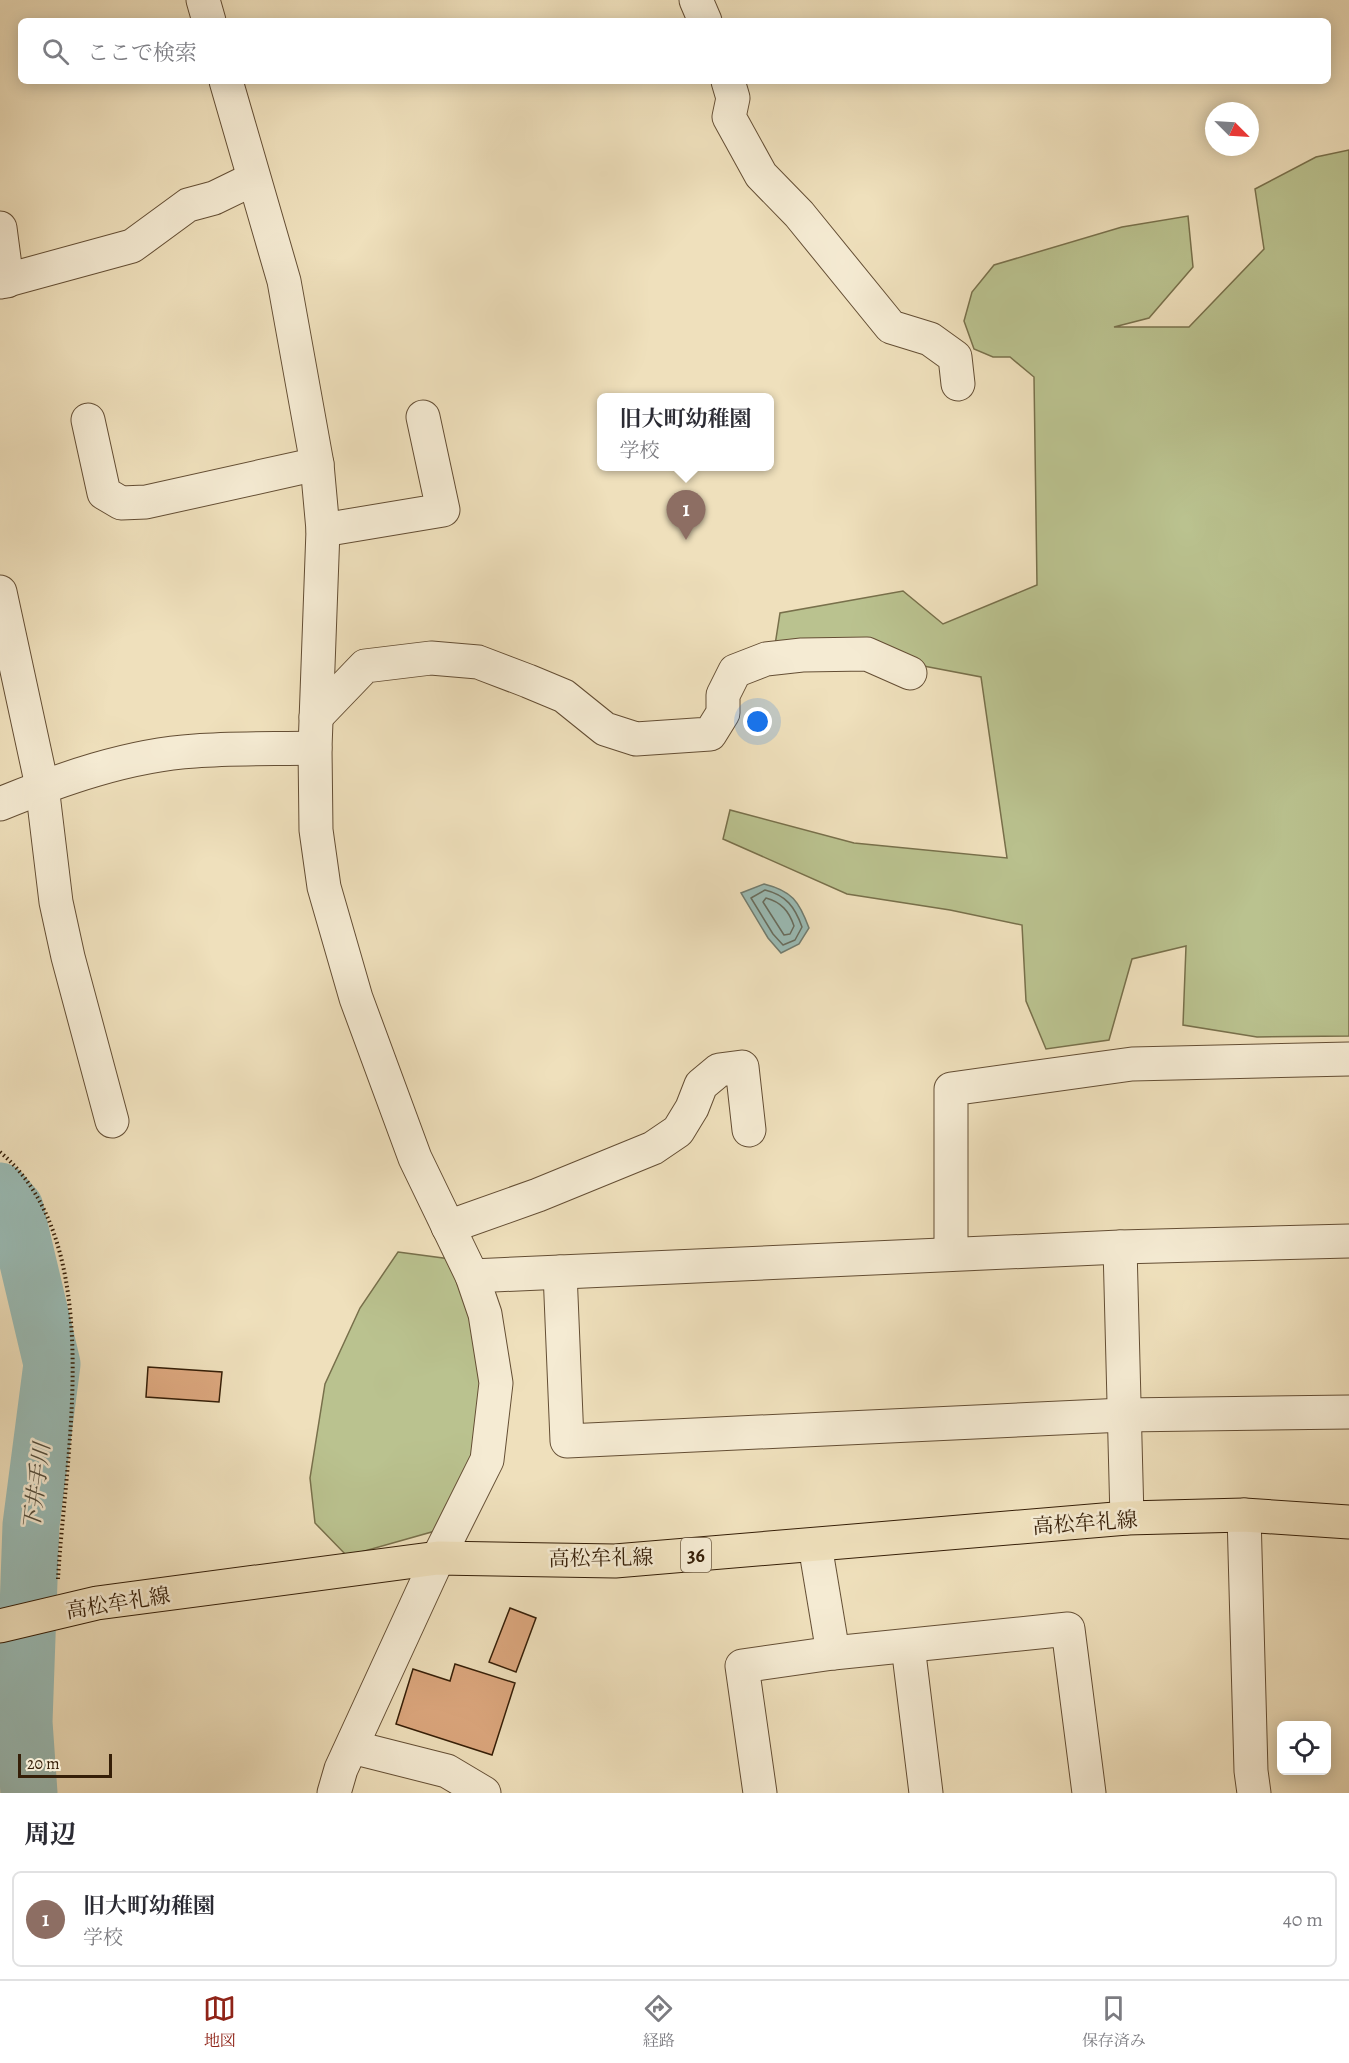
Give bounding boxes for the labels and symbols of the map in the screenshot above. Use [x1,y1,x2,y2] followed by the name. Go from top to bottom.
[1205,102,1259,156] north arrow
[666,490,706,540] pin: 1
[743,707,772,736] your location
[17,1440,57,1533] water label: 下井手川
[1032,1505,1138,1541] street label: 高松牟礼線
[681,1538,711,1572] road number: 36
[548,1543,654,1573] street label: 高松牟礼線
[64,1581,172,1625] street label: 高松牟礼線
[18,1751,112,1778] scale bar

